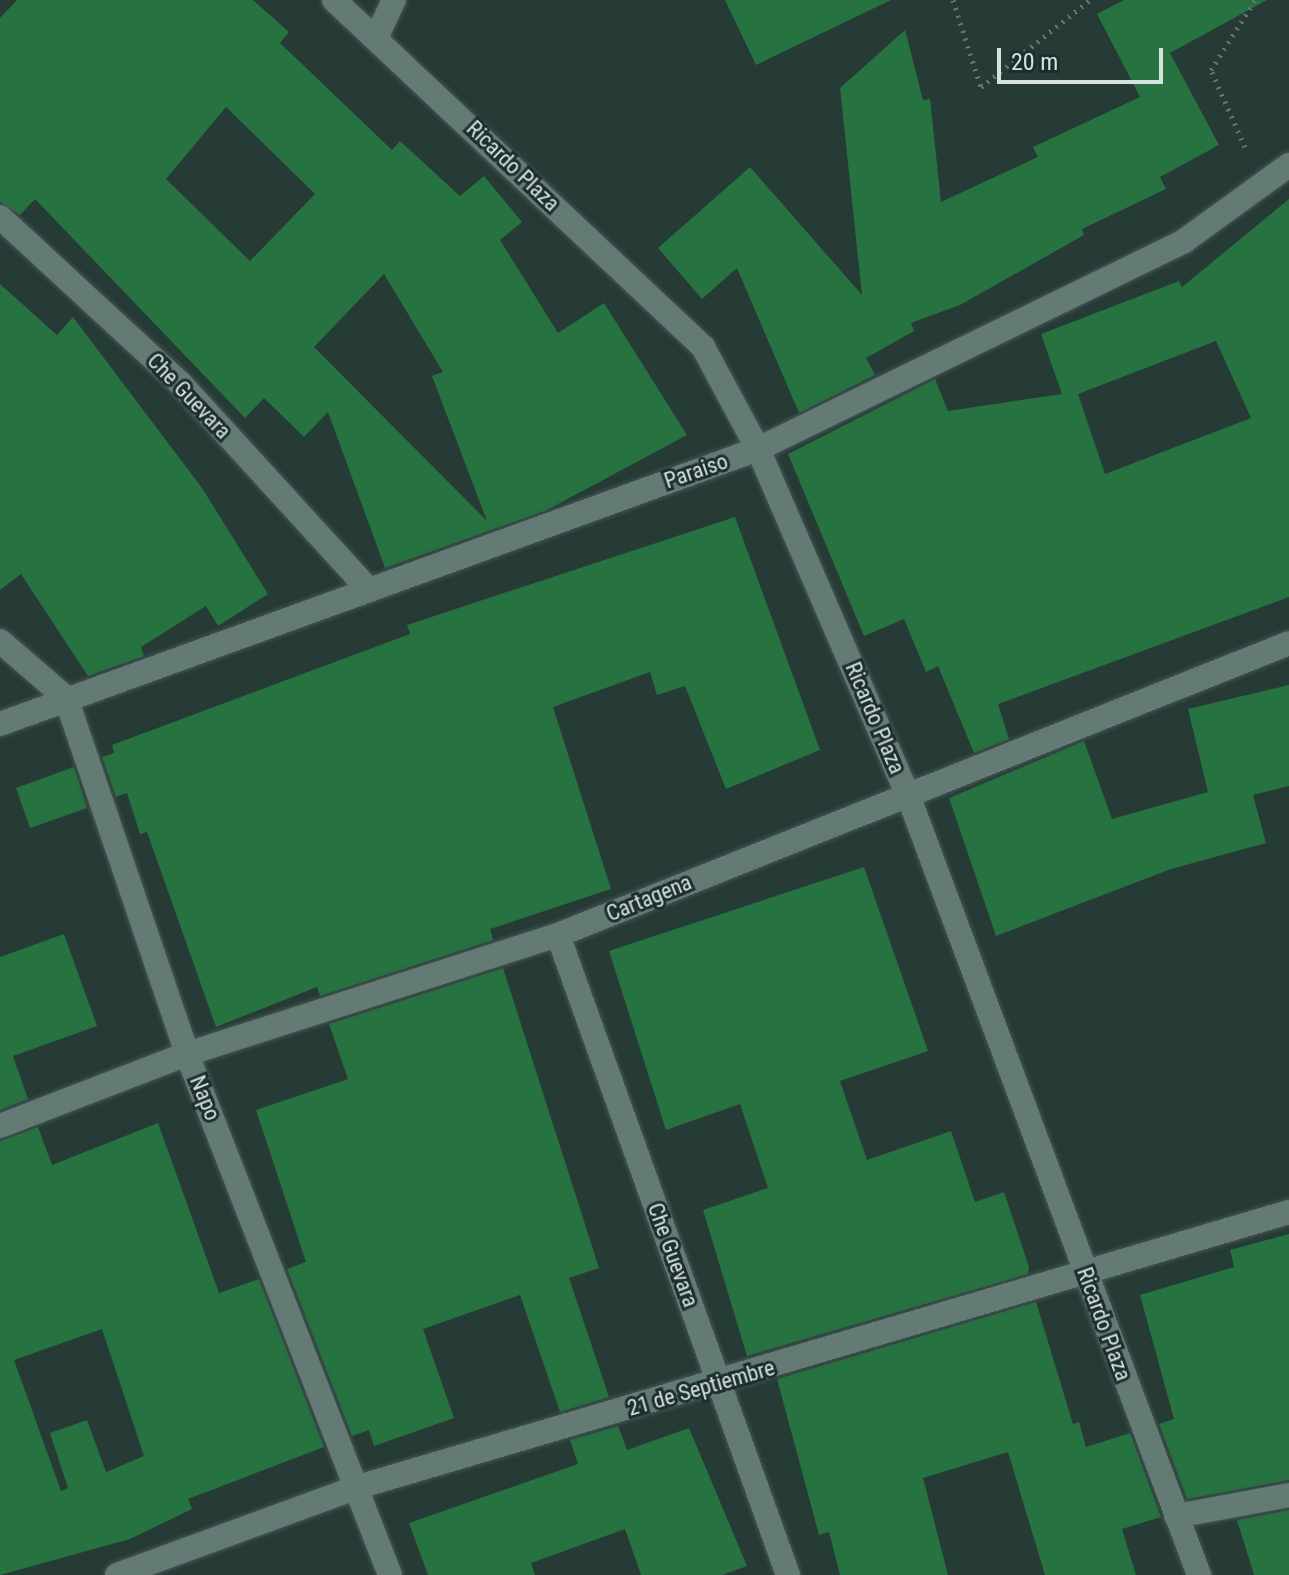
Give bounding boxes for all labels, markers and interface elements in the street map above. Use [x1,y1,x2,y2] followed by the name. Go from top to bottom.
[1001,32,1167,82] scale bar
[1011,48,1058,76] text: 20 m
[461,115,565,217] street label: Ricardo Plaza
[142,348,236,444] street label: Che Guevara
[661,448,731,494] street label: Paraiso
[840,658,910,778] street label: Ricardo Plaza
[602,869,696,927] street label: Cartagena
[184,1072,226,1124] street label: Napo
[642,1199,704,1311] street label: Che Guevara
[1071,1264,1137,1384] street label: Ricardo Plaza
[624,1354,778,1422] street label: 21 de Septiembre

